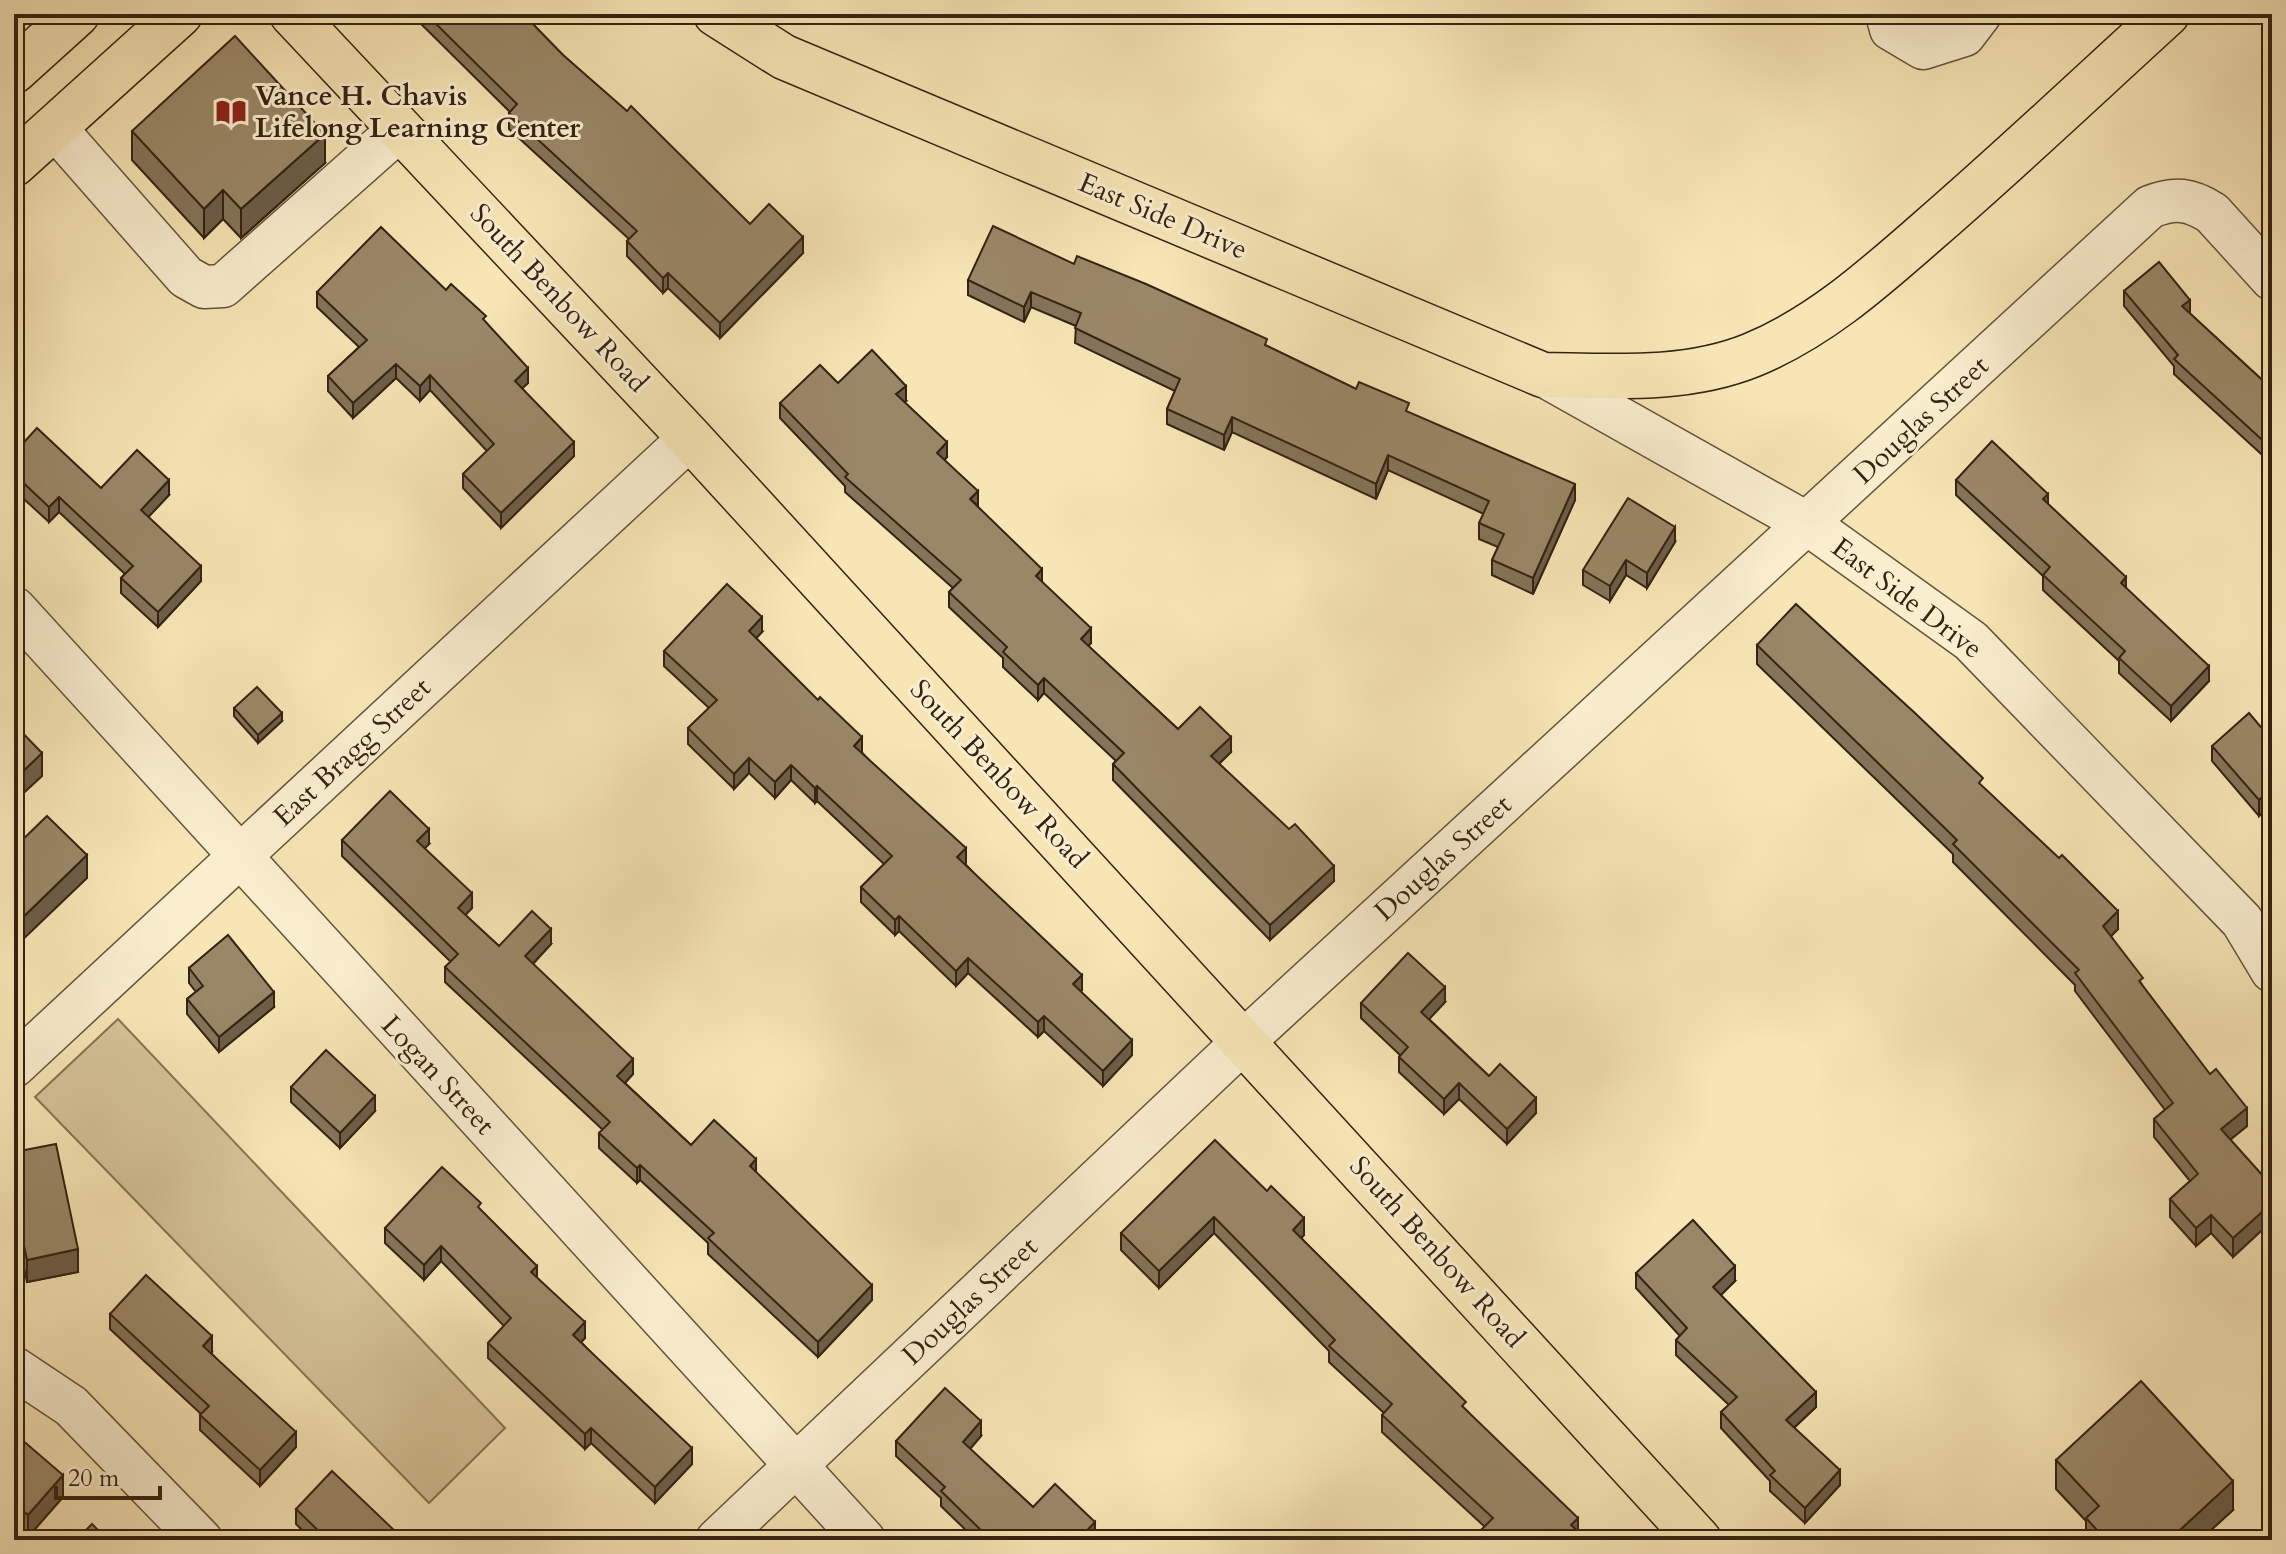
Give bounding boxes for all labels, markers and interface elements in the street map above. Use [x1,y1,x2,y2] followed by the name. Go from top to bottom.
[255,77,581,147] place label: Vance H. Chavis Lifelong Learning Center
[214,95,248,129] library icon: Vance H. Chavis Lifelong Learning Center
[1073,163,1253,269] street label: East Side Drive
[461,195,657,401] street label: South Benbow Road
[1845,347,1997,493] street label: Douglas Street
[1824,529,1990,667] street label: East Side Drive
[265,669,439,835] street label: East Bragg Street
[901,671,1097,877] street label: South Benbow Road
[1366,786,1520,930] street label: Douglas Street
[373,1007,503,1143] street label: Logan Street
[1341,1148,1533,1356] street label: South Benbow Road
[894,1228,1046,1374] street label: Douglas Street
[56,1450,160,1500] scale bar
[68,1462,120,1495] text: 20 m

